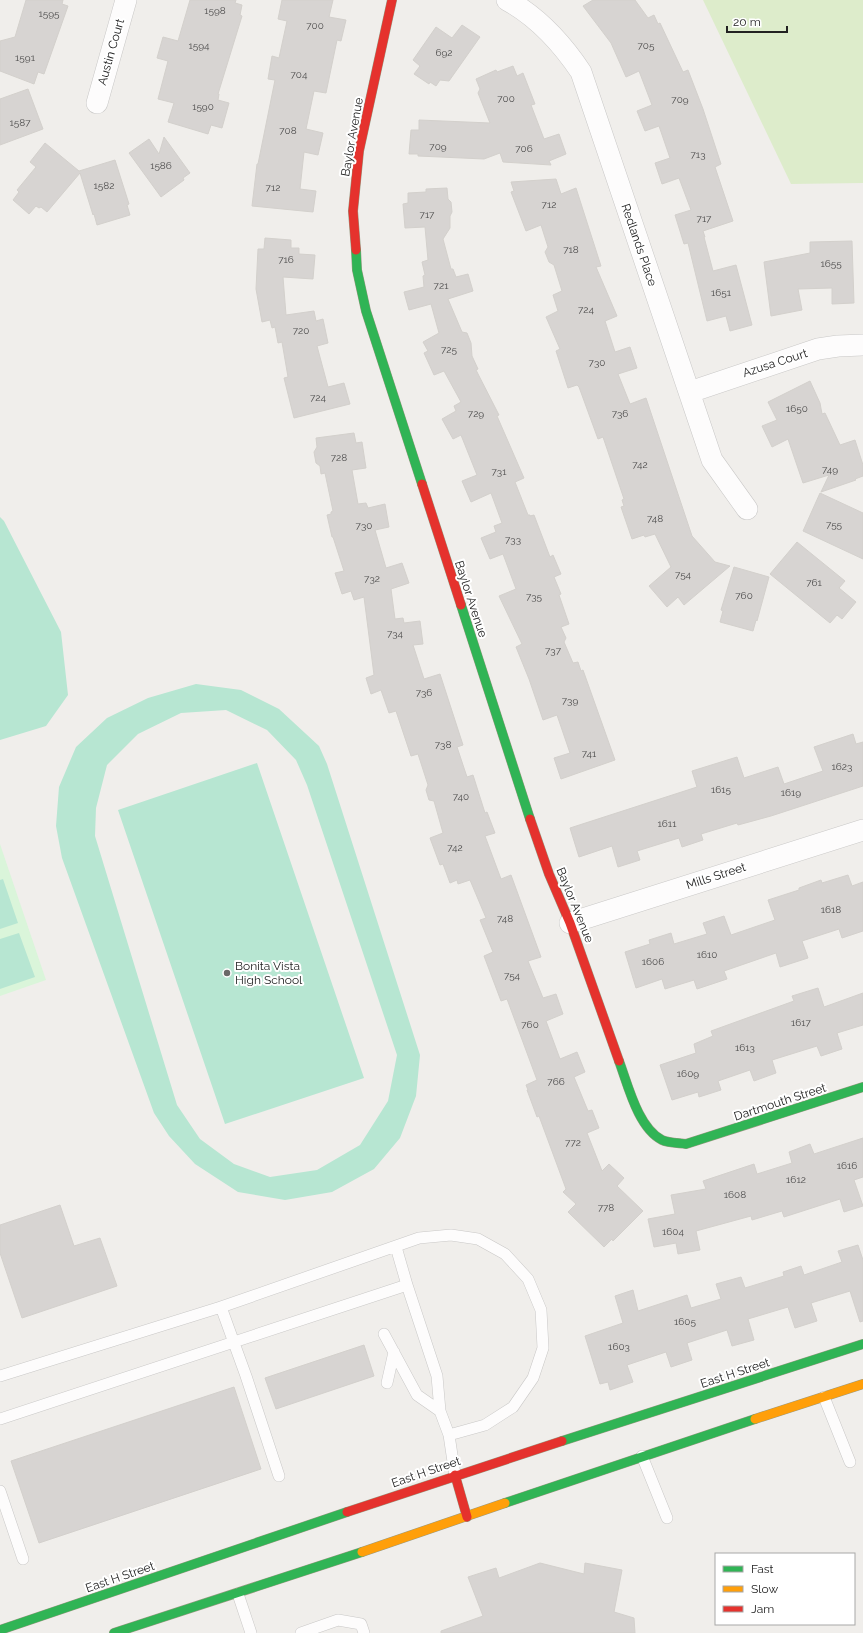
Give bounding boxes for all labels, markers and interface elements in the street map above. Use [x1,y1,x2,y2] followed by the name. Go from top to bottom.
[204,5,226,16] house number: 1598
[38,8,60,19] house number: 1595
[727,8,787,34] scale bar
[733,15,761,29] text: 20 m
[95,17,127,87] street label: Austin Court
[306,20,324,31] house number: 700
[188,40,210,51] house number: 1594
[638,40,655,51] house number: 705
[435,47,453,58] house number: 692
[15,52,36,63] house number: 1591
[291,69,308,80] house number: 704
[497,93,515,104] house number: 700
[671,94,689,105] house number: 709
[338,96,366,178] street label: Baylor Avenue
[192,101,214,112] house number: 1590
[9,117,31,128] house number: 1587
[279,125,297,136] house number: 708
[429,141,447,152] house number: 709
[515,143,533,154] house number: 706
[691,149,705,160] house number: 713
[150,160,172,171] house number: 1586
[94,180,114,191] house number: 1582
[266,182,280,193] house number: 712
[542,199,556,210] house number: 712
[618,202,660,288] street label: Redlands Place
[420,209,435,220] house number: 717
[697,213,712,224] house number: 717
[563,244,579,255] house number: 718
[278,254,294,265] house number: 716
[820,258,842,269] house number: 1655
[434,280,449,291] house number: 721
[711,287,732,298] house number: 1651
[578,304,595,315] house number: 724
[293,325,309,336] house number: 720
[441,344,458,355] house number: 725
[741,346,809,380] street label: Azusa Court
[589,357,605,368] house number: 730
[310,392,327,403] house number: 724
[786,403,808,414] house number: 1650
[468,408,484,419] house number: 729
[612,408,628,419] house number: 736
[331,452,347,463] house number: 728
[632,459,648,470] house number: 742
[822,464,838,475] house number: 749
[492,466,507,477] house number: 731
[647,513,663,524] house number: 748
[826,519,843,530] house number: 755
[356,520,372,531] house number: 730
[505,534,521,545] house number: 733
[452,559,490,639] street label: Baylor Avenue
[675,569,692,580] house number: 754
[364,573,380,584] house number: 732
[806,577,823,588] house number: 761
[735,590,753,601] house number: 760
[526,591,543,602] house number: 735
[387,628,404,639] house number: 734
[545,645,562,656] house number: 737
[416,687,432,698] house number: 736
[562,695,578,706] house number: 739
[435,739,451,750] house number: 738
[582,748,597,759] house number: 741
[832,761,852,772] house number: 1623
[711,784,732,795] house number: 1615
[781,787,801,798] house number: 1619
[453,791,469,802] house number: 740
[658,818,677,829] house number: 1611
[447,842,463,853] house number: 742
[684,860,748,892] street label: Mills Street
[554,865,596,945] street label: Baylor Avenue
[821,904,841,915] house number: 1618
[497,913,513,924] house number: 748
[697,949,717,960] house number: 1610
[642,956,664,967] house number: 1606
[235,959,303,987] place label: Bonita Vista High School
[222,968,232,978] marker: Bonita Vista High School
[504,970,521,981] house number: 754
[791,1017,812,1028] house number: 1617
[521,1019,539,1030] house number: 760
[735,1042,755,1053] house number: 1613
[677,1068,699,1079] house number: 1609
[547,1076,565,1087] house number: 766
[732,1081,828,1123] street label: Dartmouth Street
[565,1137,581,1148] house number: 772
[837,1160,857,1171] house number: 1616
[786,1174,806,1185] house number: 1612
[724,1189,746,1200] house number: 1608
[598,1202,614,1213] house number: 778
[662,1226,684,1237] house number: 1604
[674,1316,696,1327] house number: 1605
[608,1341,630,1352] house number: 1603
[699,1355,771,1391] street label: East H Street
[390,1454,462,1490] street label: East H Street
[715,1553,855,1625] legend
[84,1559,156,1595] street label: East H Street
[751,1562,774,1576] text: Fast
[751,1582,778,1596] text: Slow
[751,1602,774,1616] text: Jam

